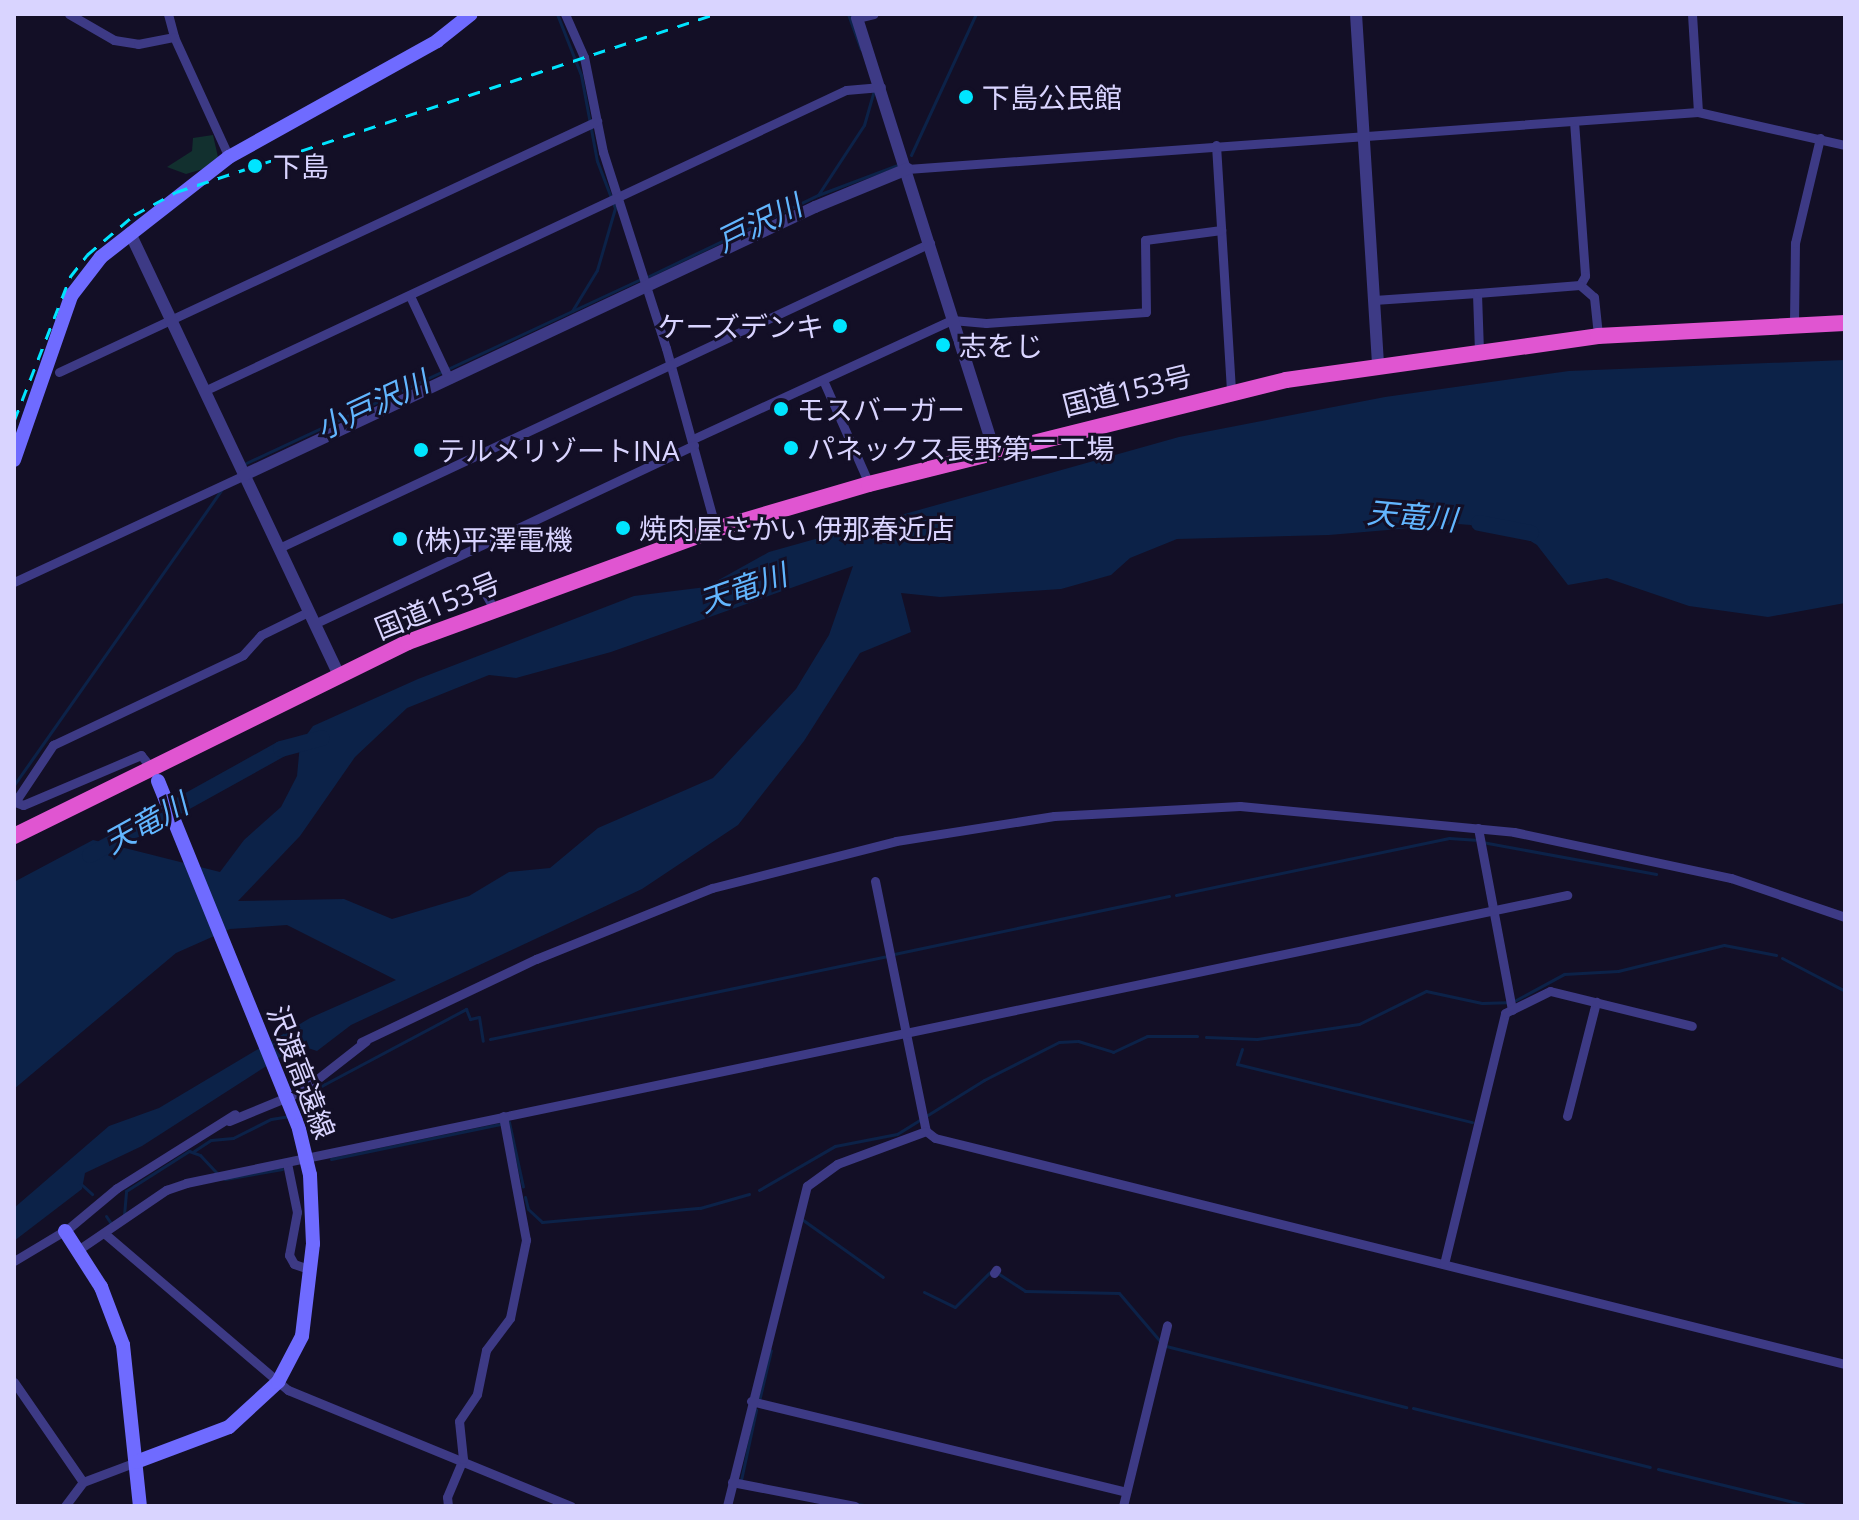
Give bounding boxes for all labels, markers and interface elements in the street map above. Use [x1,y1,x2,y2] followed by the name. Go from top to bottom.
[982,80,1122,114] place label: 下島公民館
[957,88,975,106] marker: 下島公民館
[273,149,329,183] place label: 下島
[244,155,266,177] marker: 下島
[711,187,807,259] water label: 戸沢川
[656,309,824,343] place label: ケーズデンキ
[831,317,849,335] marker: ケーズデンキ
[959,328,1043,362] place label: 志をじ
[934,336,952,354] marker: 志をじ
[1059,358,1195,422] street label: 国道153号
[310,363,434,447] water label: 小戸沢川
[797,392,965,426] place label: モスバーガー
[772,400,790,418] marker: モスバーガー
[807,431,1115,465] place label: パネックス長野第二工場
[437,433,680,467] place label: テルメリゾートINA
[782,439,800,457] marker: パネックス長野第二工場
[412,441,430,459] marker: テルメリゾートINA
[1366,494,1458,538] water label: 天竜川
[639,511,954,545] place label: 焼肉屋さかい 伊那春近店
[614,519,632,537] marker: 焼肉屋さかい 伊那春近店
[416,522,573,556] place label: (株)平澤電機
[391,530,409,548] marker: (株)平澤電機
[695,556,791,620] water label: 天竜川
[369,565,505,645] street label: 国道153号
[98,785,194,861] water label: 天竜川
[261,1001,343,1143] street label: 沢渡高遠線

